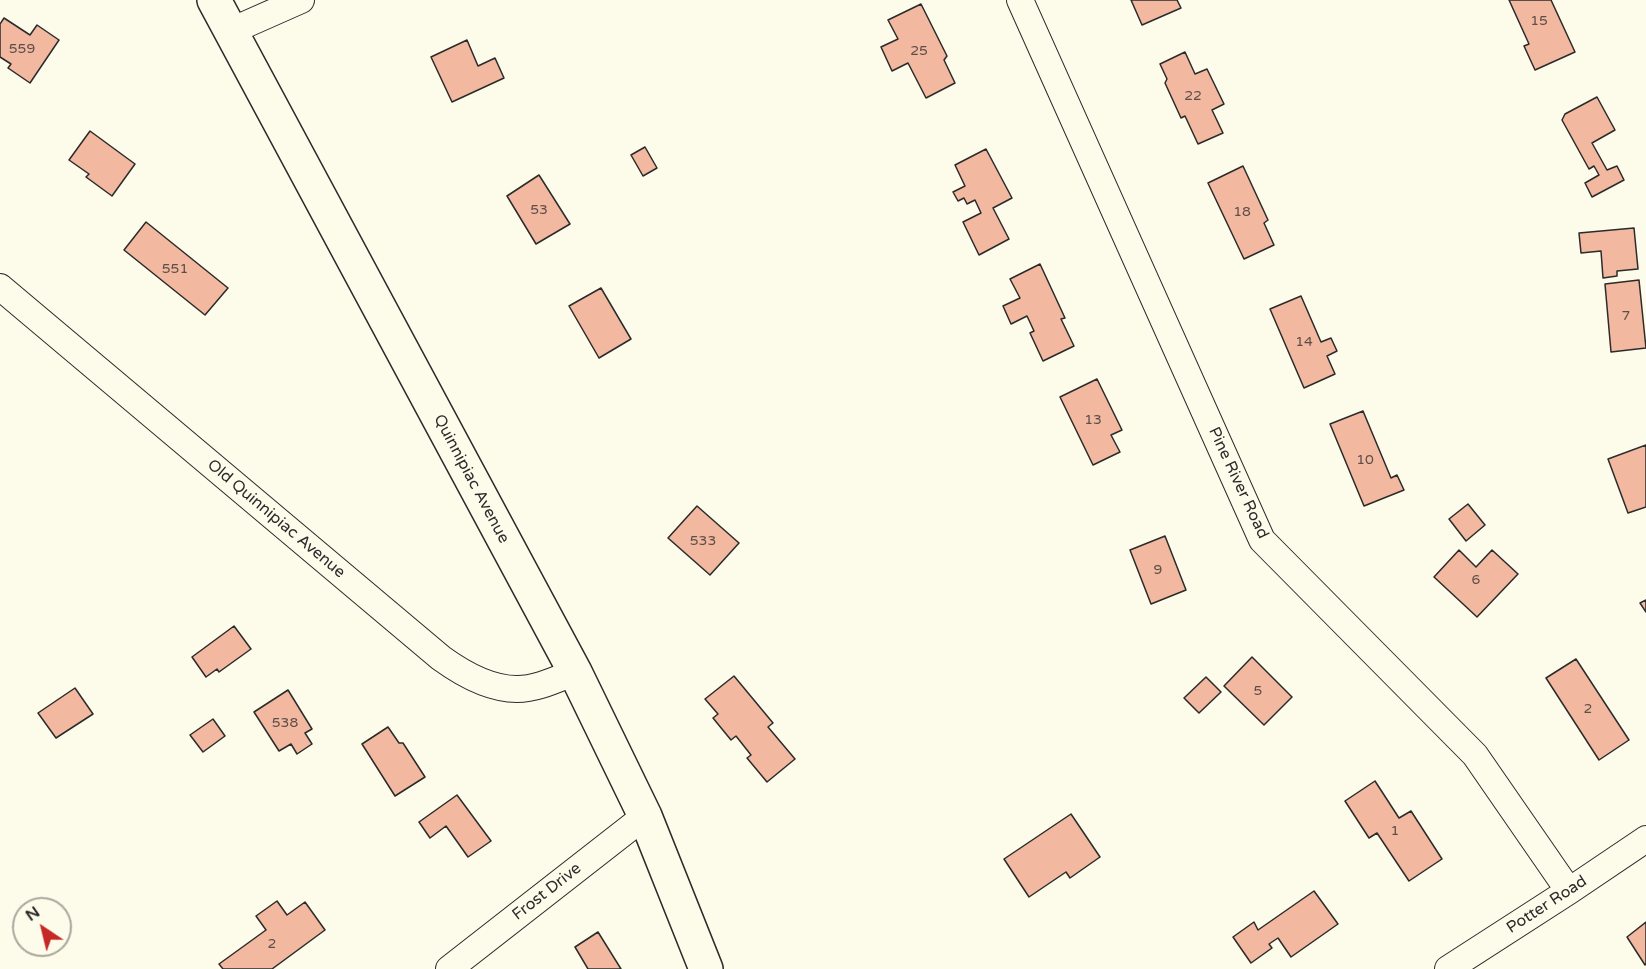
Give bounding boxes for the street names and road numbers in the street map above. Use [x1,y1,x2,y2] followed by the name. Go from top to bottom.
[429,411,513,547] street label: Quinnipiac Avenue
[1204,424,1272,542] street label: Pine River Road
[203,456,349,582] street label: Old Quinnipiac Avenue
[509,859,585,925] street label: Frost Drive
[1503,872,1591,938] street label: Potter Road

